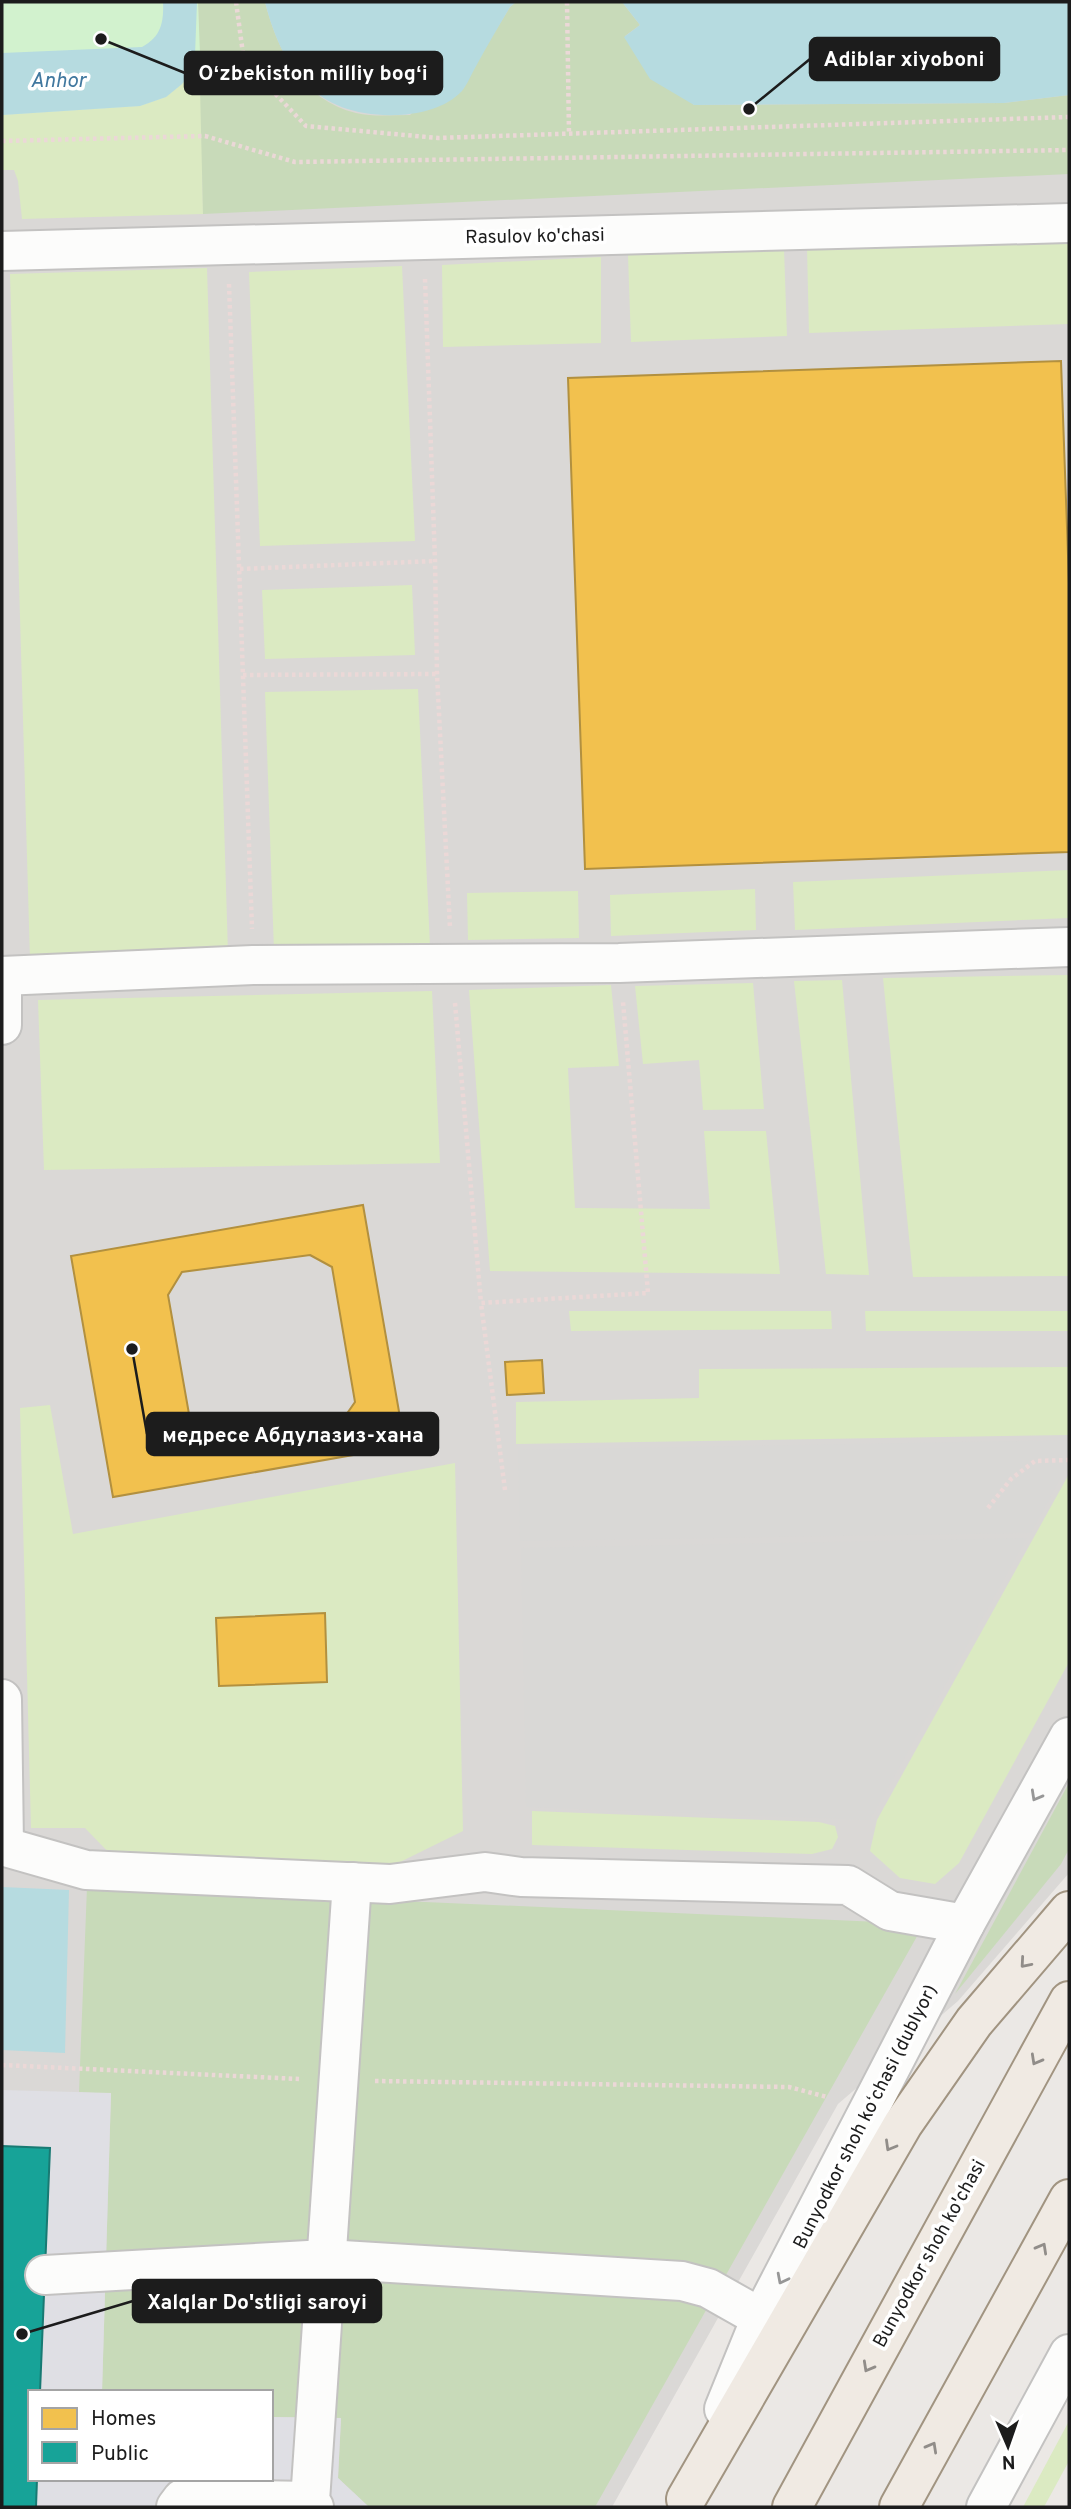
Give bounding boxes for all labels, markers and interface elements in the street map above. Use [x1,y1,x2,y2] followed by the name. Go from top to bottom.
[810,38,999,80] callout: Adiblar xiyoboni
[824,47,984,74] text: Adiblar xiyoboni
[185,52,442,94] callout: Oʻzbekiston milliy bogʻi
[198,61,428,88] text: Oʻzbekiston milliy bogʻi
[30,68,88,95] water label: Anhor
[465,224,605,250] street label: Rasulov ko'chasi
[147,1413,438,1455] callout: медресе Абдулазиз-хана
[162,1423,424,1450] text: медресе Абдулазиз-хана
[1031,1789,1044,1802] one-way arrow
[1021,1955,1033,1968] one-way arrow
[789,1981,943,2253] street label: Bunyodkor shoh koʻchasi (dublyor)
[1031,2053,1044,2066] one-way arrow
[885,2139,898,2151] one-way arrow
[868,2156,992,2352] street label: Bunyodkor shoh ko'chasi
[1034,2243,1047,2255] one-way arrow
[776,2272,790,2285] one-way arrow
[133,2280,381,2322] callout: Xalqlar Do'stligi saroyi
[147,2290,367,2317] text: Xalqlar Do'stligi saroyi
[863,2360,876,2373] one-way arrow
[28,2390,273,2481] legend
[91,2406,156,2433] text: Homes
[973,2411,1043,2481] north arrow
[91,2441,149,2468] text: Public
[924,2442,937,2455] one-way arrow
[1001,2449,1016,2473] text: N

